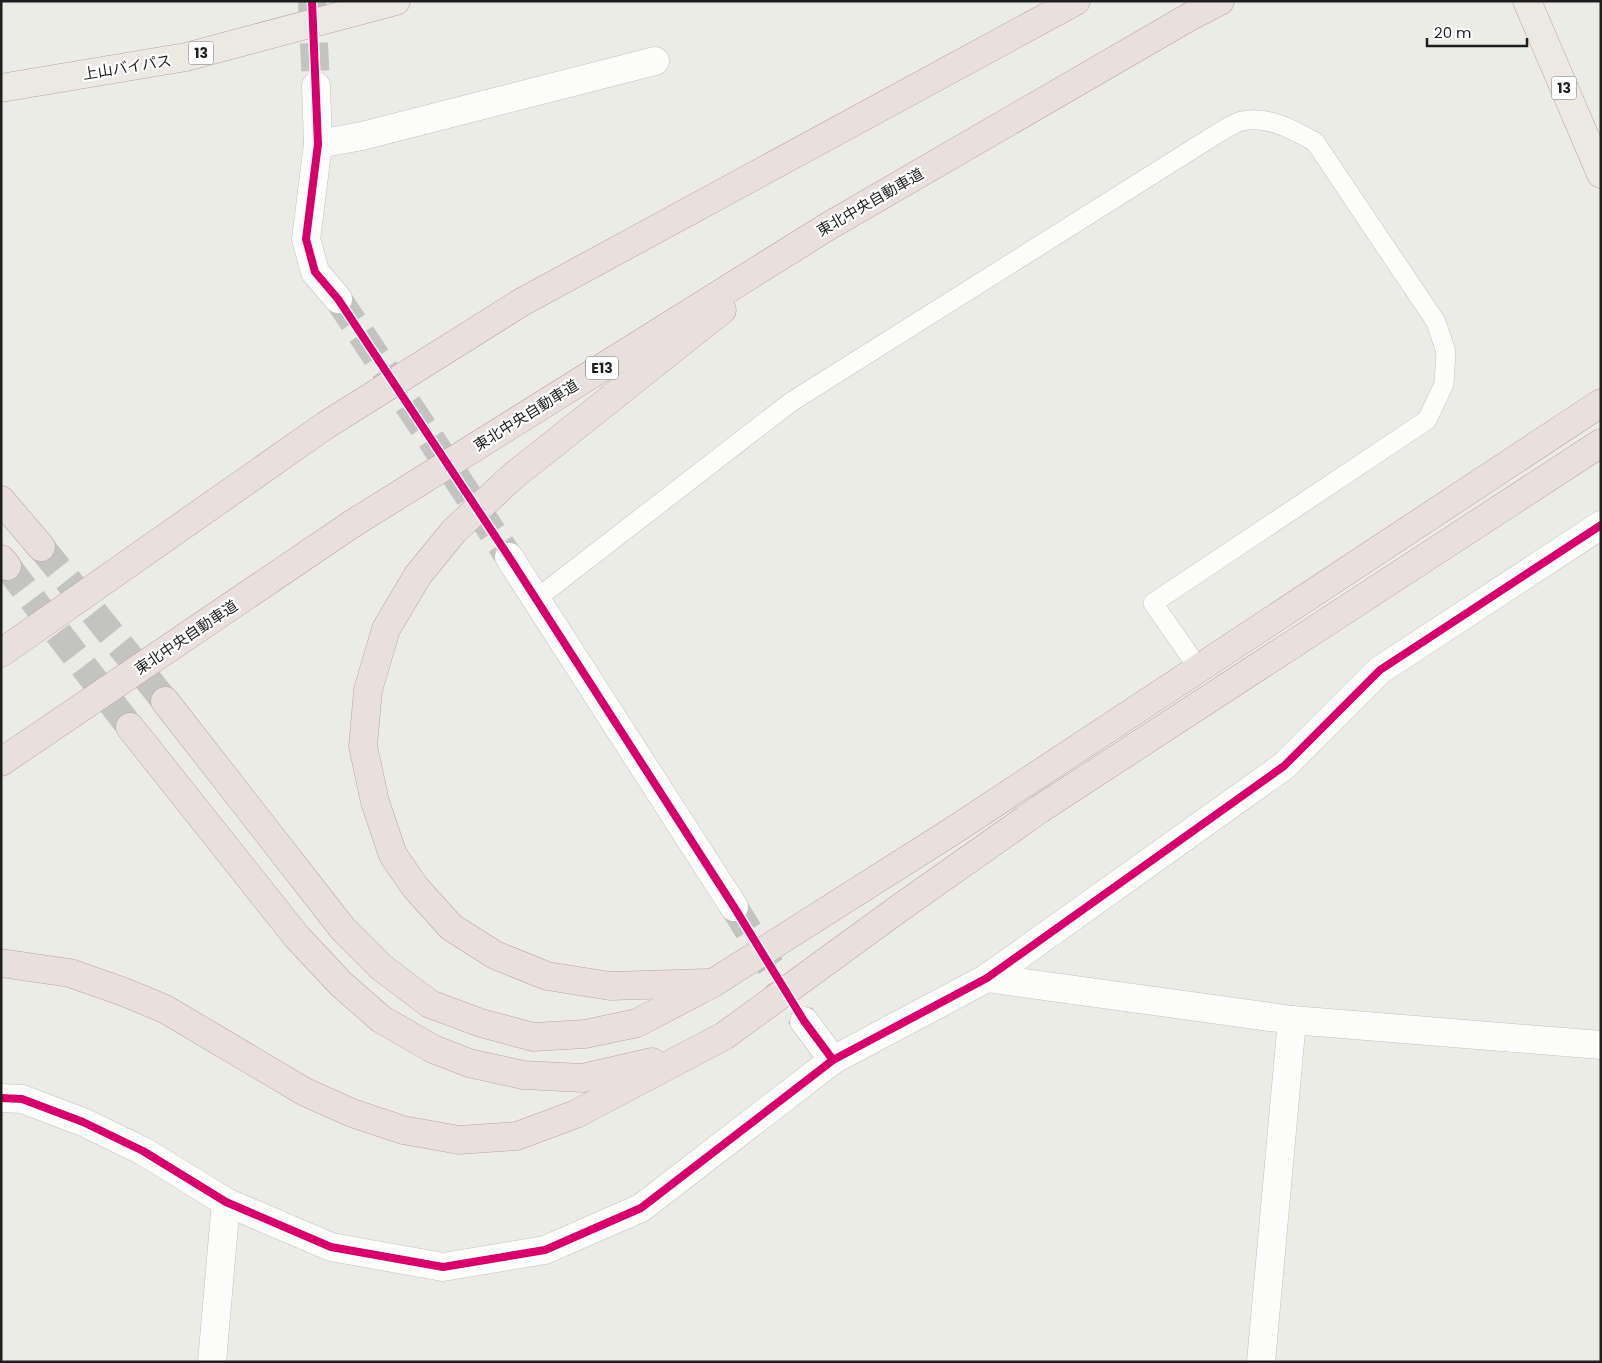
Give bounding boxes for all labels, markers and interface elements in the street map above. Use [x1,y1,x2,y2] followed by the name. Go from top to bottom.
[1427,15,1527,47] scale bar
[1434,22,1472,43] text: 20 m
[188,42,214,64] road number: 13
[81,50,173,84] street label: 上山バイパス
[1552,76,1576,100] road number: 13
[813,163,927,241] street label: 東北中央自動車道
[586,356,618,379] road number: E13
[470,374,582,456] street label: 東北中央自動車道
[130,595,242,679] street label: 東北中央自動車道

